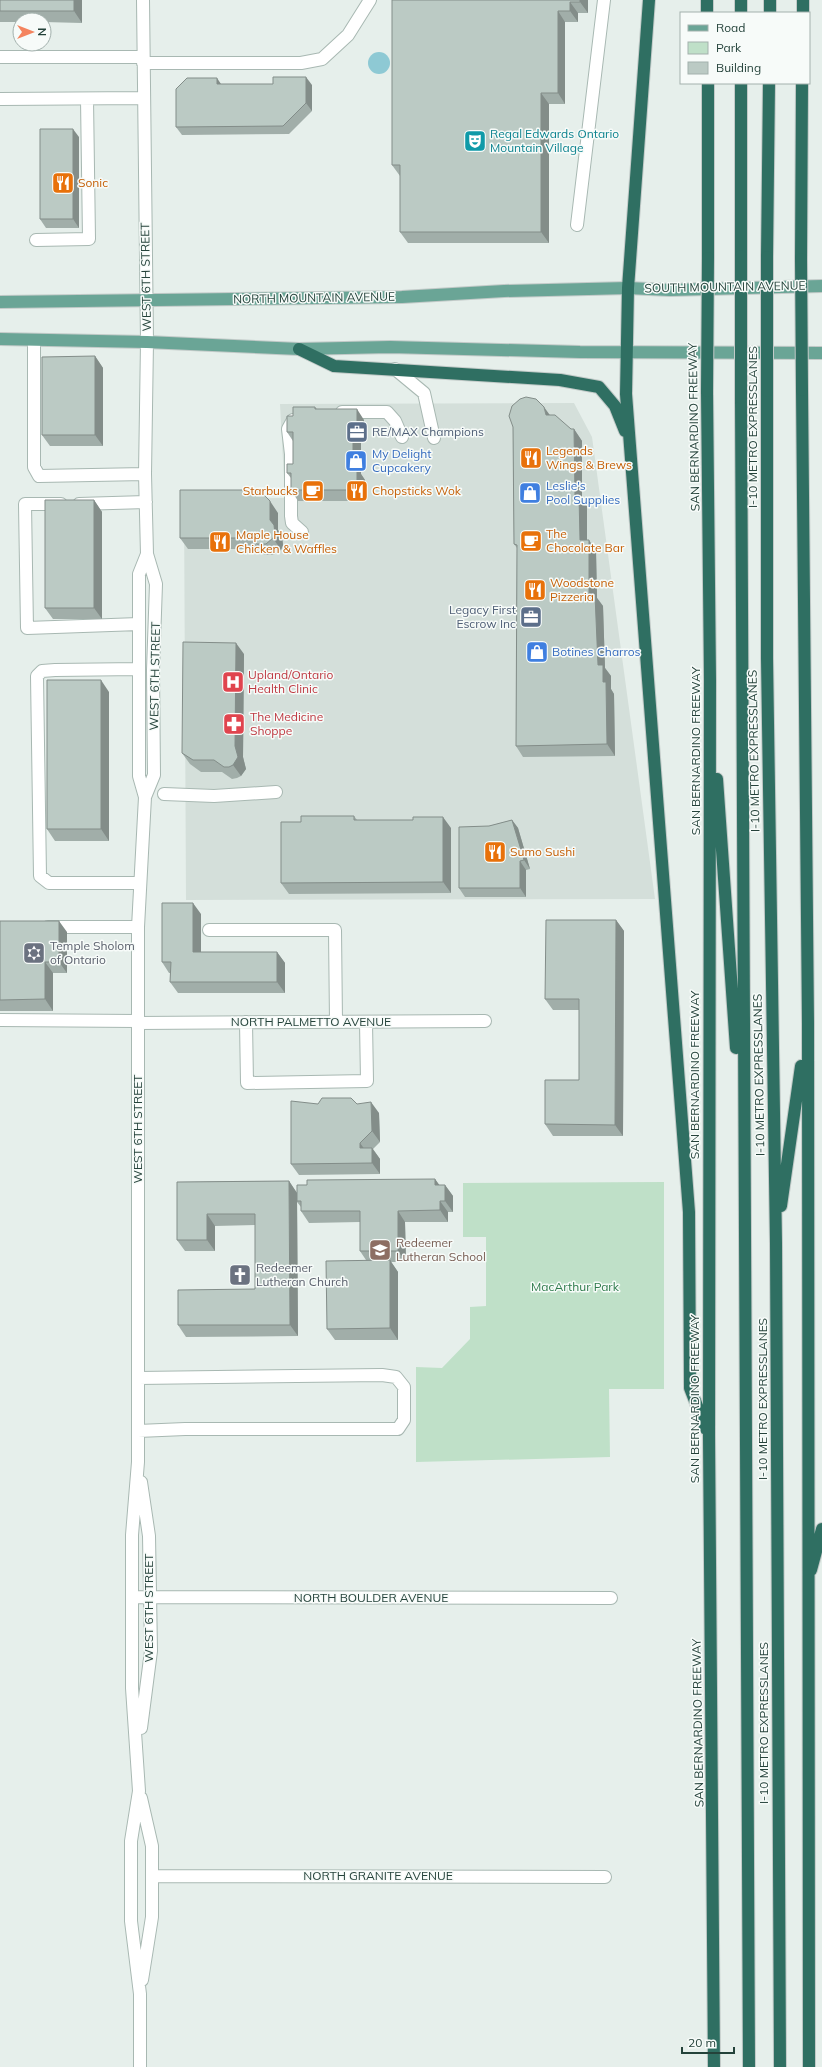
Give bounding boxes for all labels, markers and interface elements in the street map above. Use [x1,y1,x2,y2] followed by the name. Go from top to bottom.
[12,12,52,52] north arrow
[680,12,810,84] legend
[716,20,745,35] text: Road
[35,28,49,36] text: N
[716,40,742,55] text: Park
[716,60,761,75] text: Building
[490,126,619,155] place label: Regal Edwards Ontario Mountain Village
[462,128,488,154] theatre icon: Regal Edwards Ontario Mountain Village
[50,170,76,196] restaurant icon: Sonic
[78,175,108,190] place label: Sonic
[137,222,154,332] street label: WEST 6TH STREET
[644,278,806,295] street label: SOUTH MOUNTAIN AVENUE
[233,289,395,306] street label: NORTH MOUNTAIN AVENUE
[685,342,702,511] street label: SAN BERNARDINO FREEWAY
[745,346,760,508] street label: I-10 METRO EXPRESSLANES
[344,419,370,445] office icon: RE/MAX Champions
[372,424,484,439] place label: RE/MAX Champions
[546,443,632,472] place label: Legends Wings & Brews
[518,445,544,471] restaurant icon: Legends Wings & Brews
[372,446,432,475] place label: My Delight Cupcakery
[343,448,369,474] shop icon: My Delight Cupcakery
[300,478,326,504] cafe icon: Starbucks
[344,478,370,504] restaurant icon: Chopsticks Wok
[546,478,620,507] place label: Leslie's Pool Supplies
[517,480,543,506] shop icon: Leslie's Pool Supplies
[243,483,298,498] place label: Starbucks
[372,483,462,498] place label: Chopsticks Wok
[546,526,625,555] place label: The Chocolate Bar
[236,527,337,556] place label: Maple House Chicken & Waffles
[518,528,544,554] cafe icon: The Chocolate Bar
[207,529,233,555] restaurant icon: Maple House Chicken & Waffles
[550,575,614,604] place label: Woodstone Pizzeria
[522,577,548,603] restaurant icon: Woodstone Pizzeria
[449,602,516,631] place label: Legacy First Escrow Inc
[518,604,544,630] office icon: Legacy First Escrow Inc
[146,621,163,731] street label: WEST 6TH STREET
[524,639,550,665] shop icon: Botines Charros
[552,644,641,659] place label: Botines Charros
[688,666,703,835] street label: SAN BERNARDINO FREEWAY
[248,667,333,696] place label: Upland/Ontario Health Clinic
[220,669,246,695] hospital icon: Upland/Ontario Health Clinic
[745,670,762,832] street label: I-10 METRO EXPRESSLANES
[250,709,323,738] place label: The Medicine Shoppe
[221,711,247,737] pharmacy icon: The Medicine Shoppe
[482,839,508,865] restaurant icon: Sumo Sushi
[510,844,575,859] place label: Sumo Sushi
[50,938,135,967] place label: Temple Sholom of Ontario
[21,940,47,966] synagogue icon: Temple Sholom of Ontario
[687,990,702,1159] street label: SAN BERNARDINO FREEWAY
[750,994,767,1156] street label: I-10 METRO EXPRESSLANES
[231,1014,391,1029] street label: NORTH PALMETTO AVENUE
[130,1074,145,1183] street label: WEST 6TH STREET
[396,1235,486,1264] place label: Redeemer Lutheran School
[367,1237,393,1263] school or university icon: Redeemer Lutheran School
[256,1260,348,1289] place label: Redeemer Lutheran Church
[227,1262,253,1288] church icon: Redeemer Lutheran Church
[531,1279,620,1294] park label: MacArthur Park
[687,1314,702,1483] street label: SAN BERNARDINO FREEWAY
[755,1318,770,1480] street label: I-10 METRO EXPRESSLANES
[141,1553,156,1662] street label: WEST 6TH STREET
[294,1590,448,1605] street label: NORTH BOULDER AVENUE
[689,1638,706,1807] street label: SAN BERNARDINO FREEWAY
[756,1642,771,1804] street label: I-10 METRO EXPRESSLANES
[303,1868,453,1883] street label: NORTH GRANITE AVENUE
[682,2029,734,2055] scale bar
[688,2035,716,2050] text: 20 m

